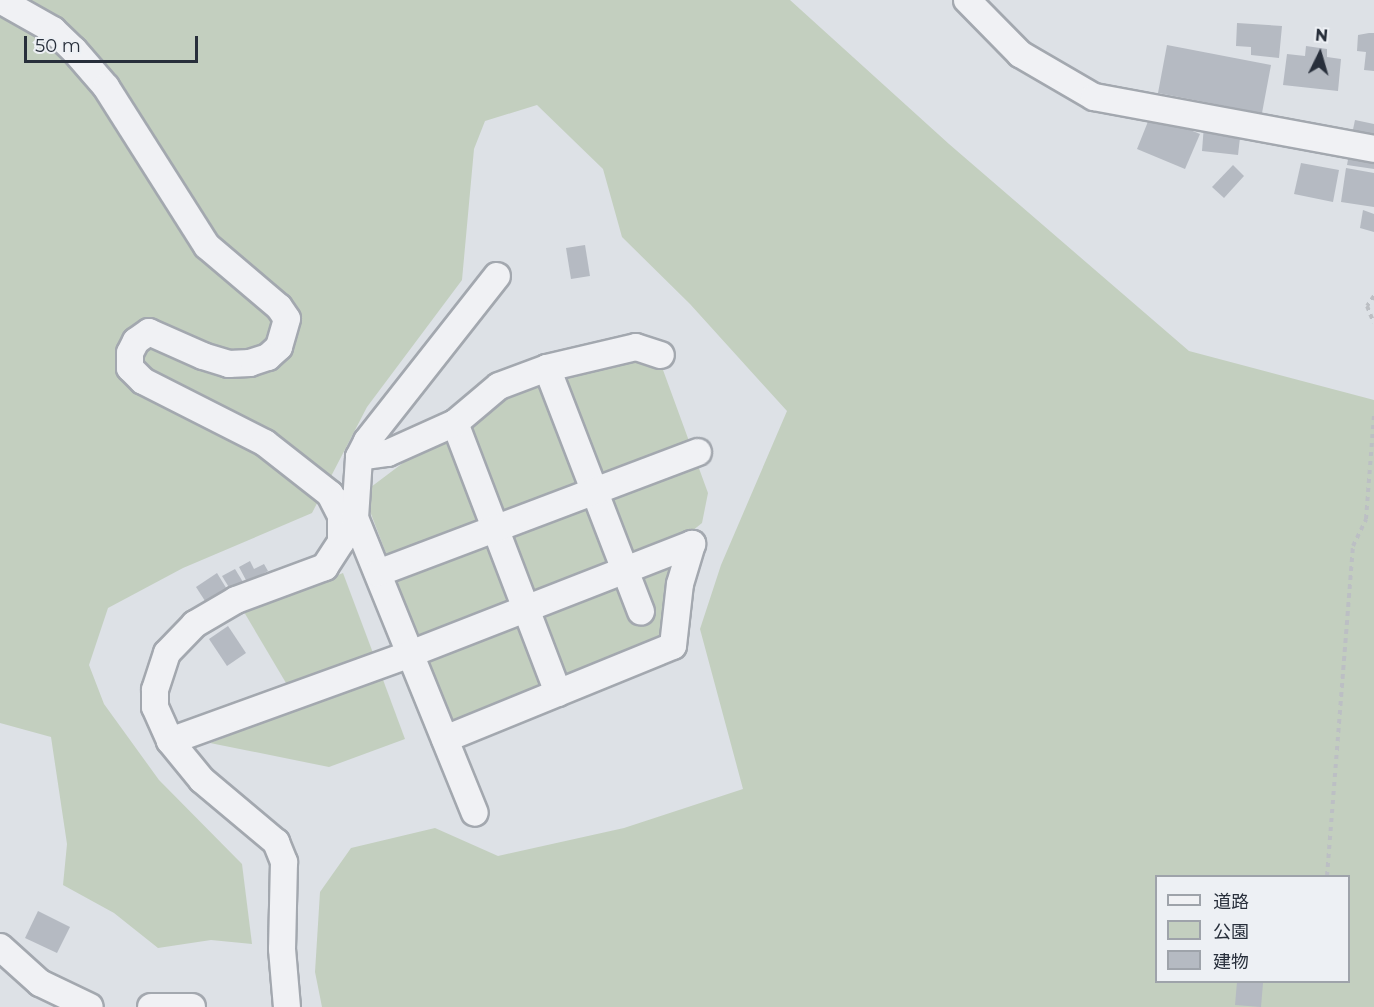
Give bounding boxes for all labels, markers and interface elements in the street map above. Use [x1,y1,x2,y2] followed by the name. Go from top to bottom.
[27,24,201,62] scale bar
[1290,24,1350,84] north arrow
[1314,26,1329,46] text: N
[35,35,81,57] text: 50 m
[1155,875,1350,983] legend
[1213,891,1249,913] text: 道路
[1213,921,1249,943] text: 公園
[1213,951,1249,973] text: 建物

